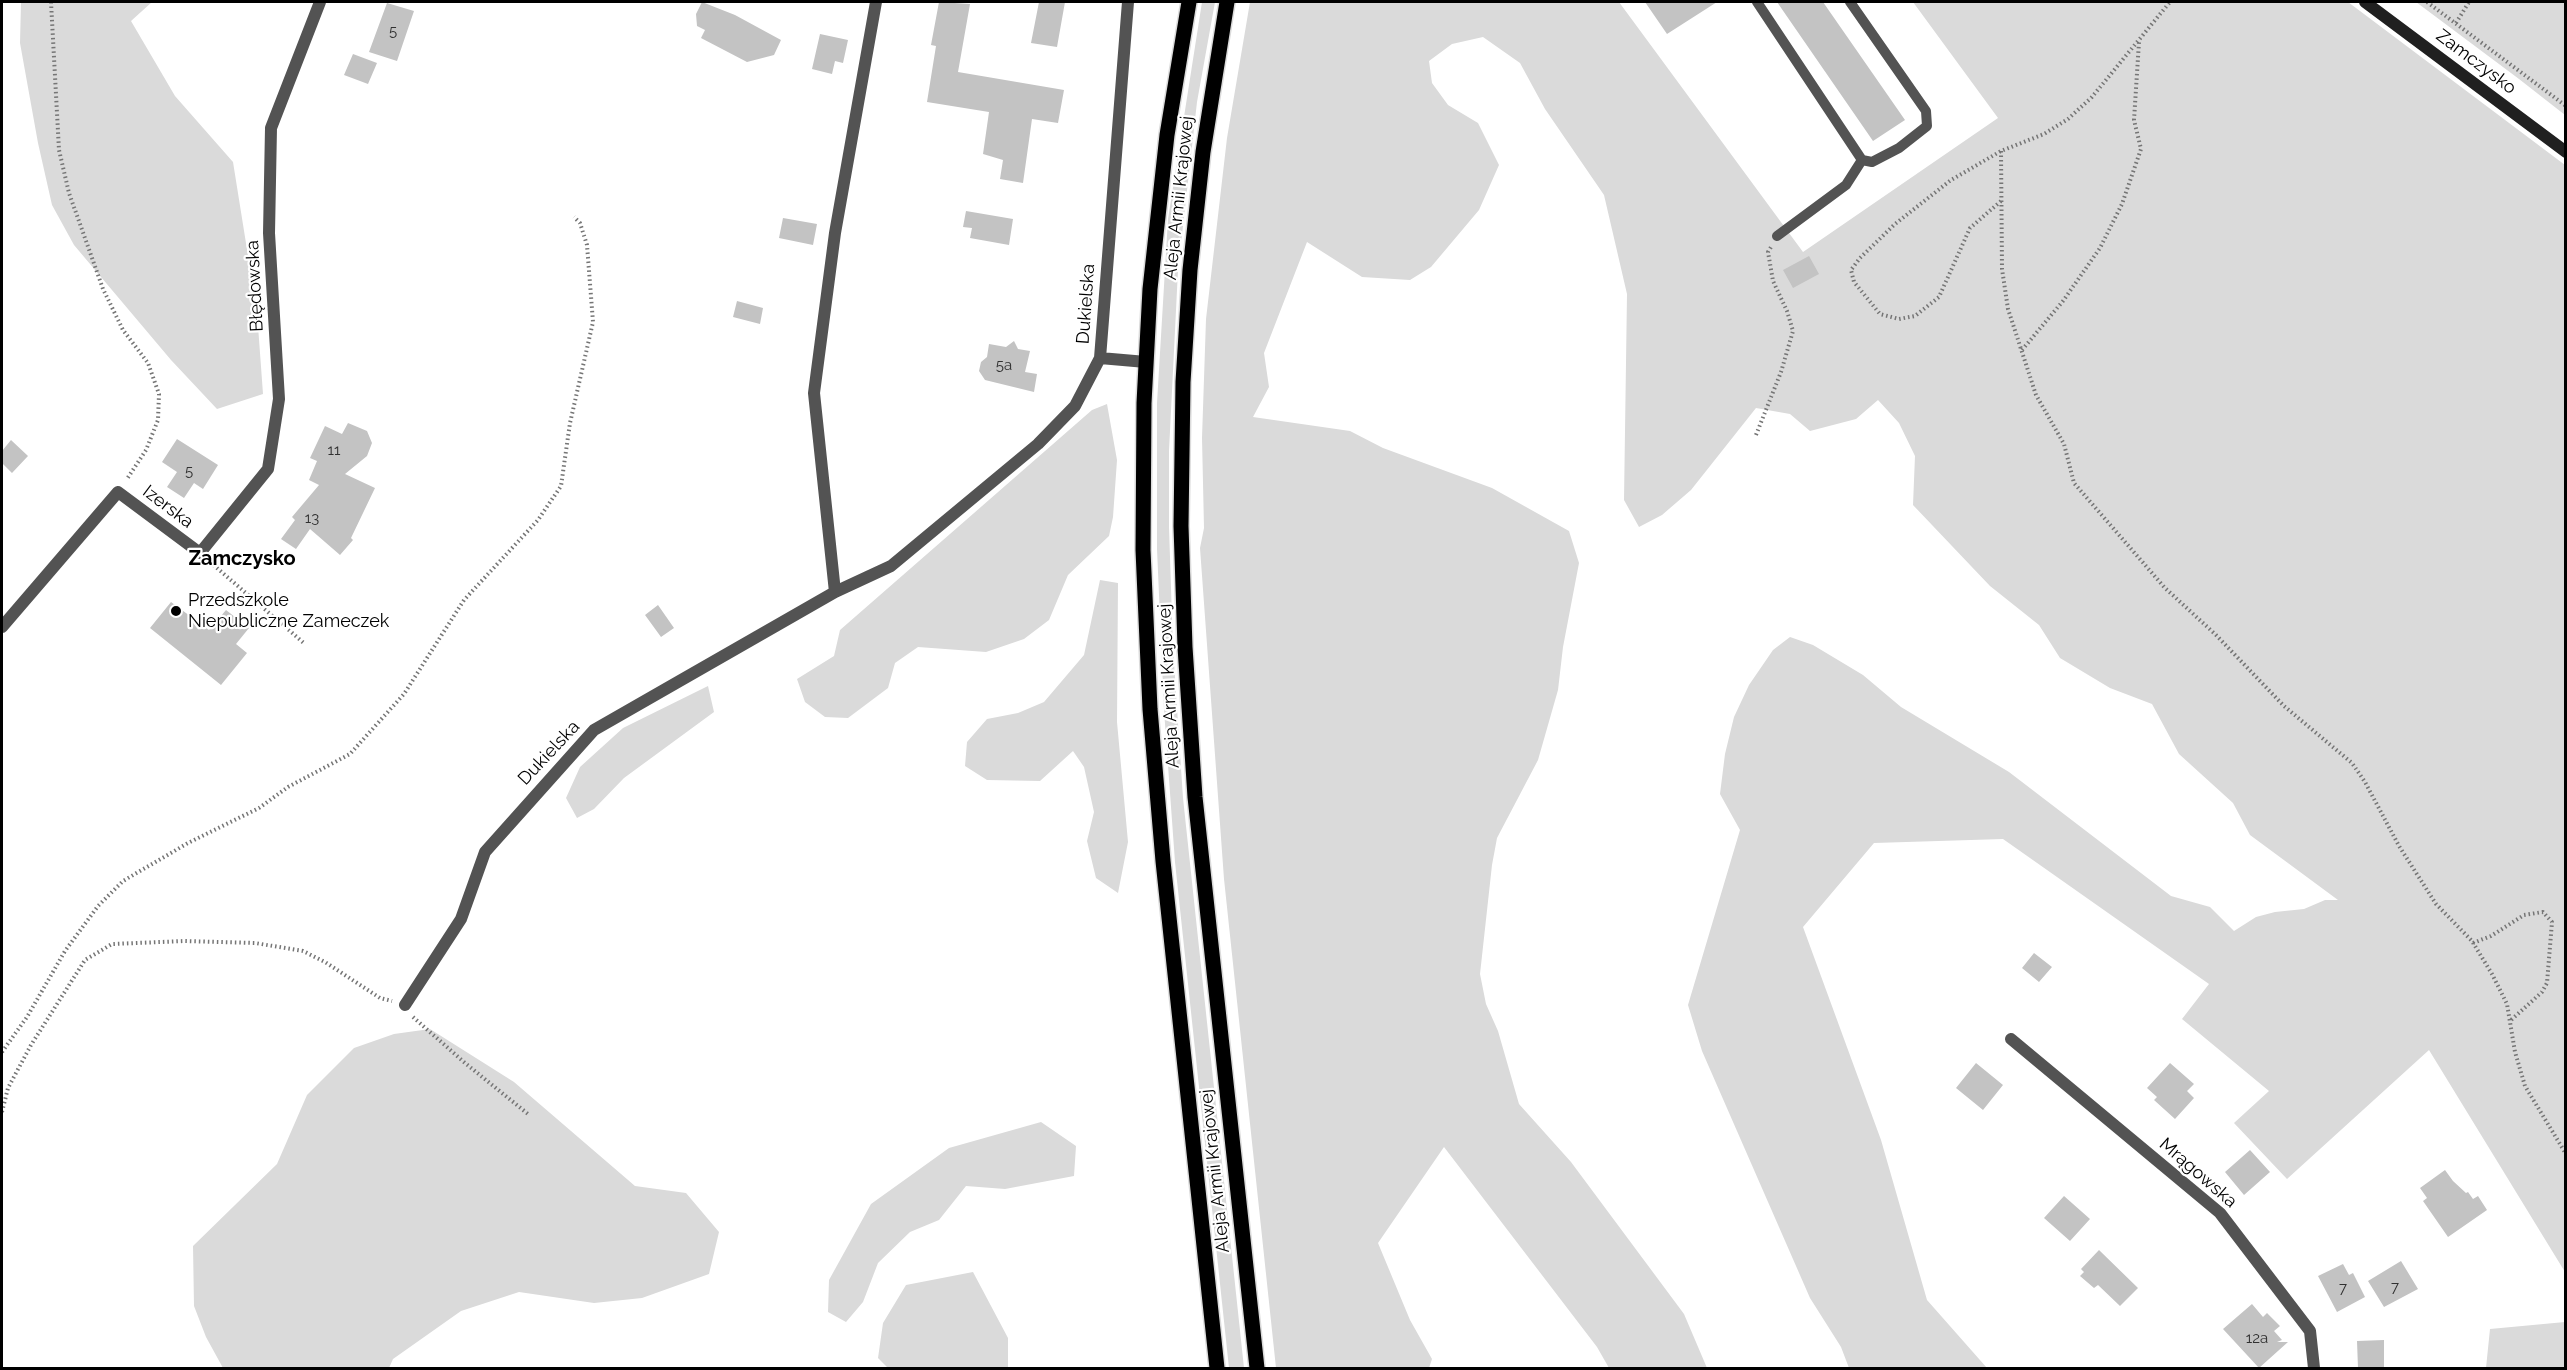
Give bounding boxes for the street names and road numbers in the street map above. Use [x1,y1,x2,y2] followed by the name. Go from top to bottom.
[2432,25,2520,99] street label: Zamczysko
[1160,115,1198,281] street label: Aleja Armii Krajowej
[242,240,268,332] street label: Błędowska
[1072,263,1100,345] street label: Dukielska
[138,481,198,533] street label: Izerska
[1154,603,1184,769] street label: Aleja Armii Krajowej
[514,716,584,790] street label: Dukielska
[1196,1088,1234,1254] street label: Aleja Armii Krajowej
[2155,1133,2241,1213] street label: Mrągowska

